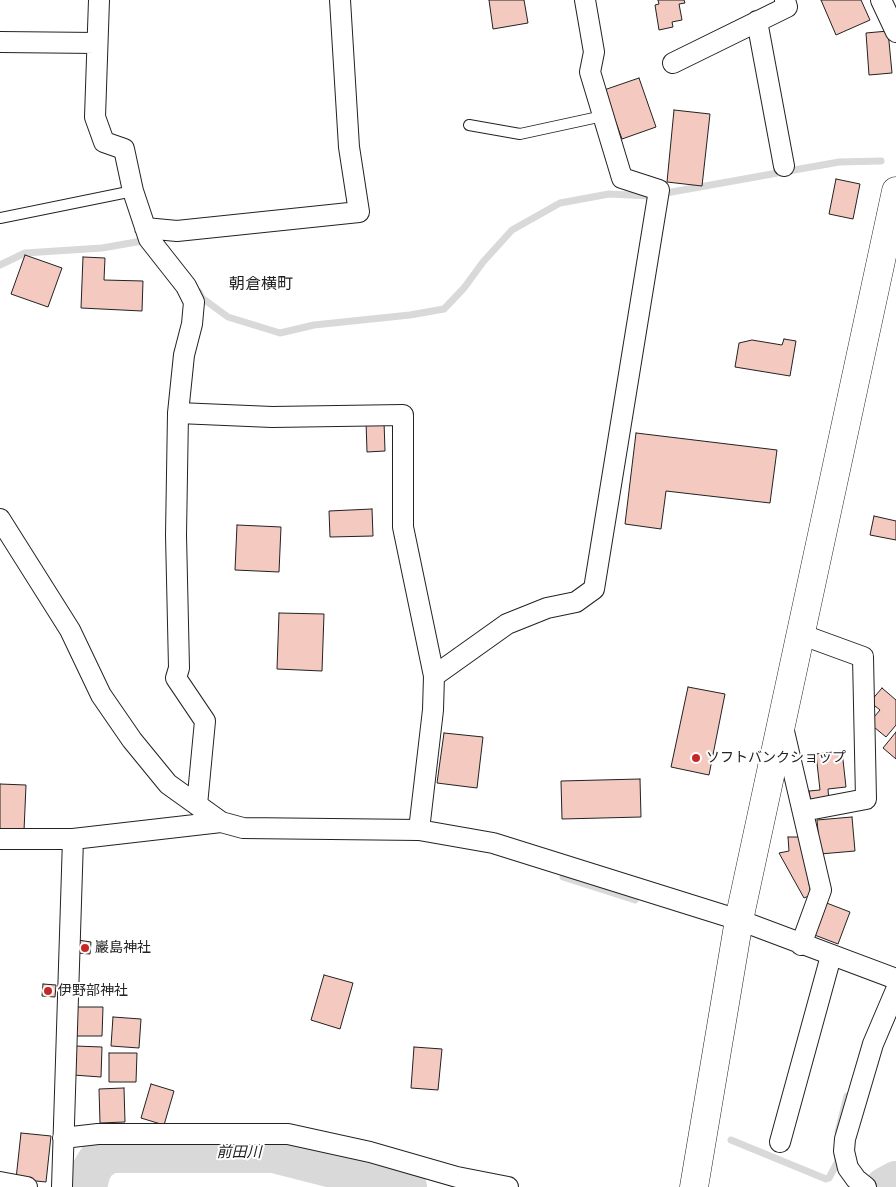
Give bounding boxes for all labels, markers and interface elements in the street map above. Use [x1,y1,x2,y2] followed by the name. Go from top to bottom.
[229,275,293,295] district label: 朝倉横町
[706,750,846,766] place label: ソフトバンクショップ
[690,752,702,764] marker: ソフトバンクショップ
[95,940,151,956] place label: 巖島神社
[79,942,91,954] marker: 巖島神社
[58,983,128,999] place label: 伊野部神社
[42,985,54,997] marker: 伊野部神社
[217,1144,261,1162] water label: 前田川

